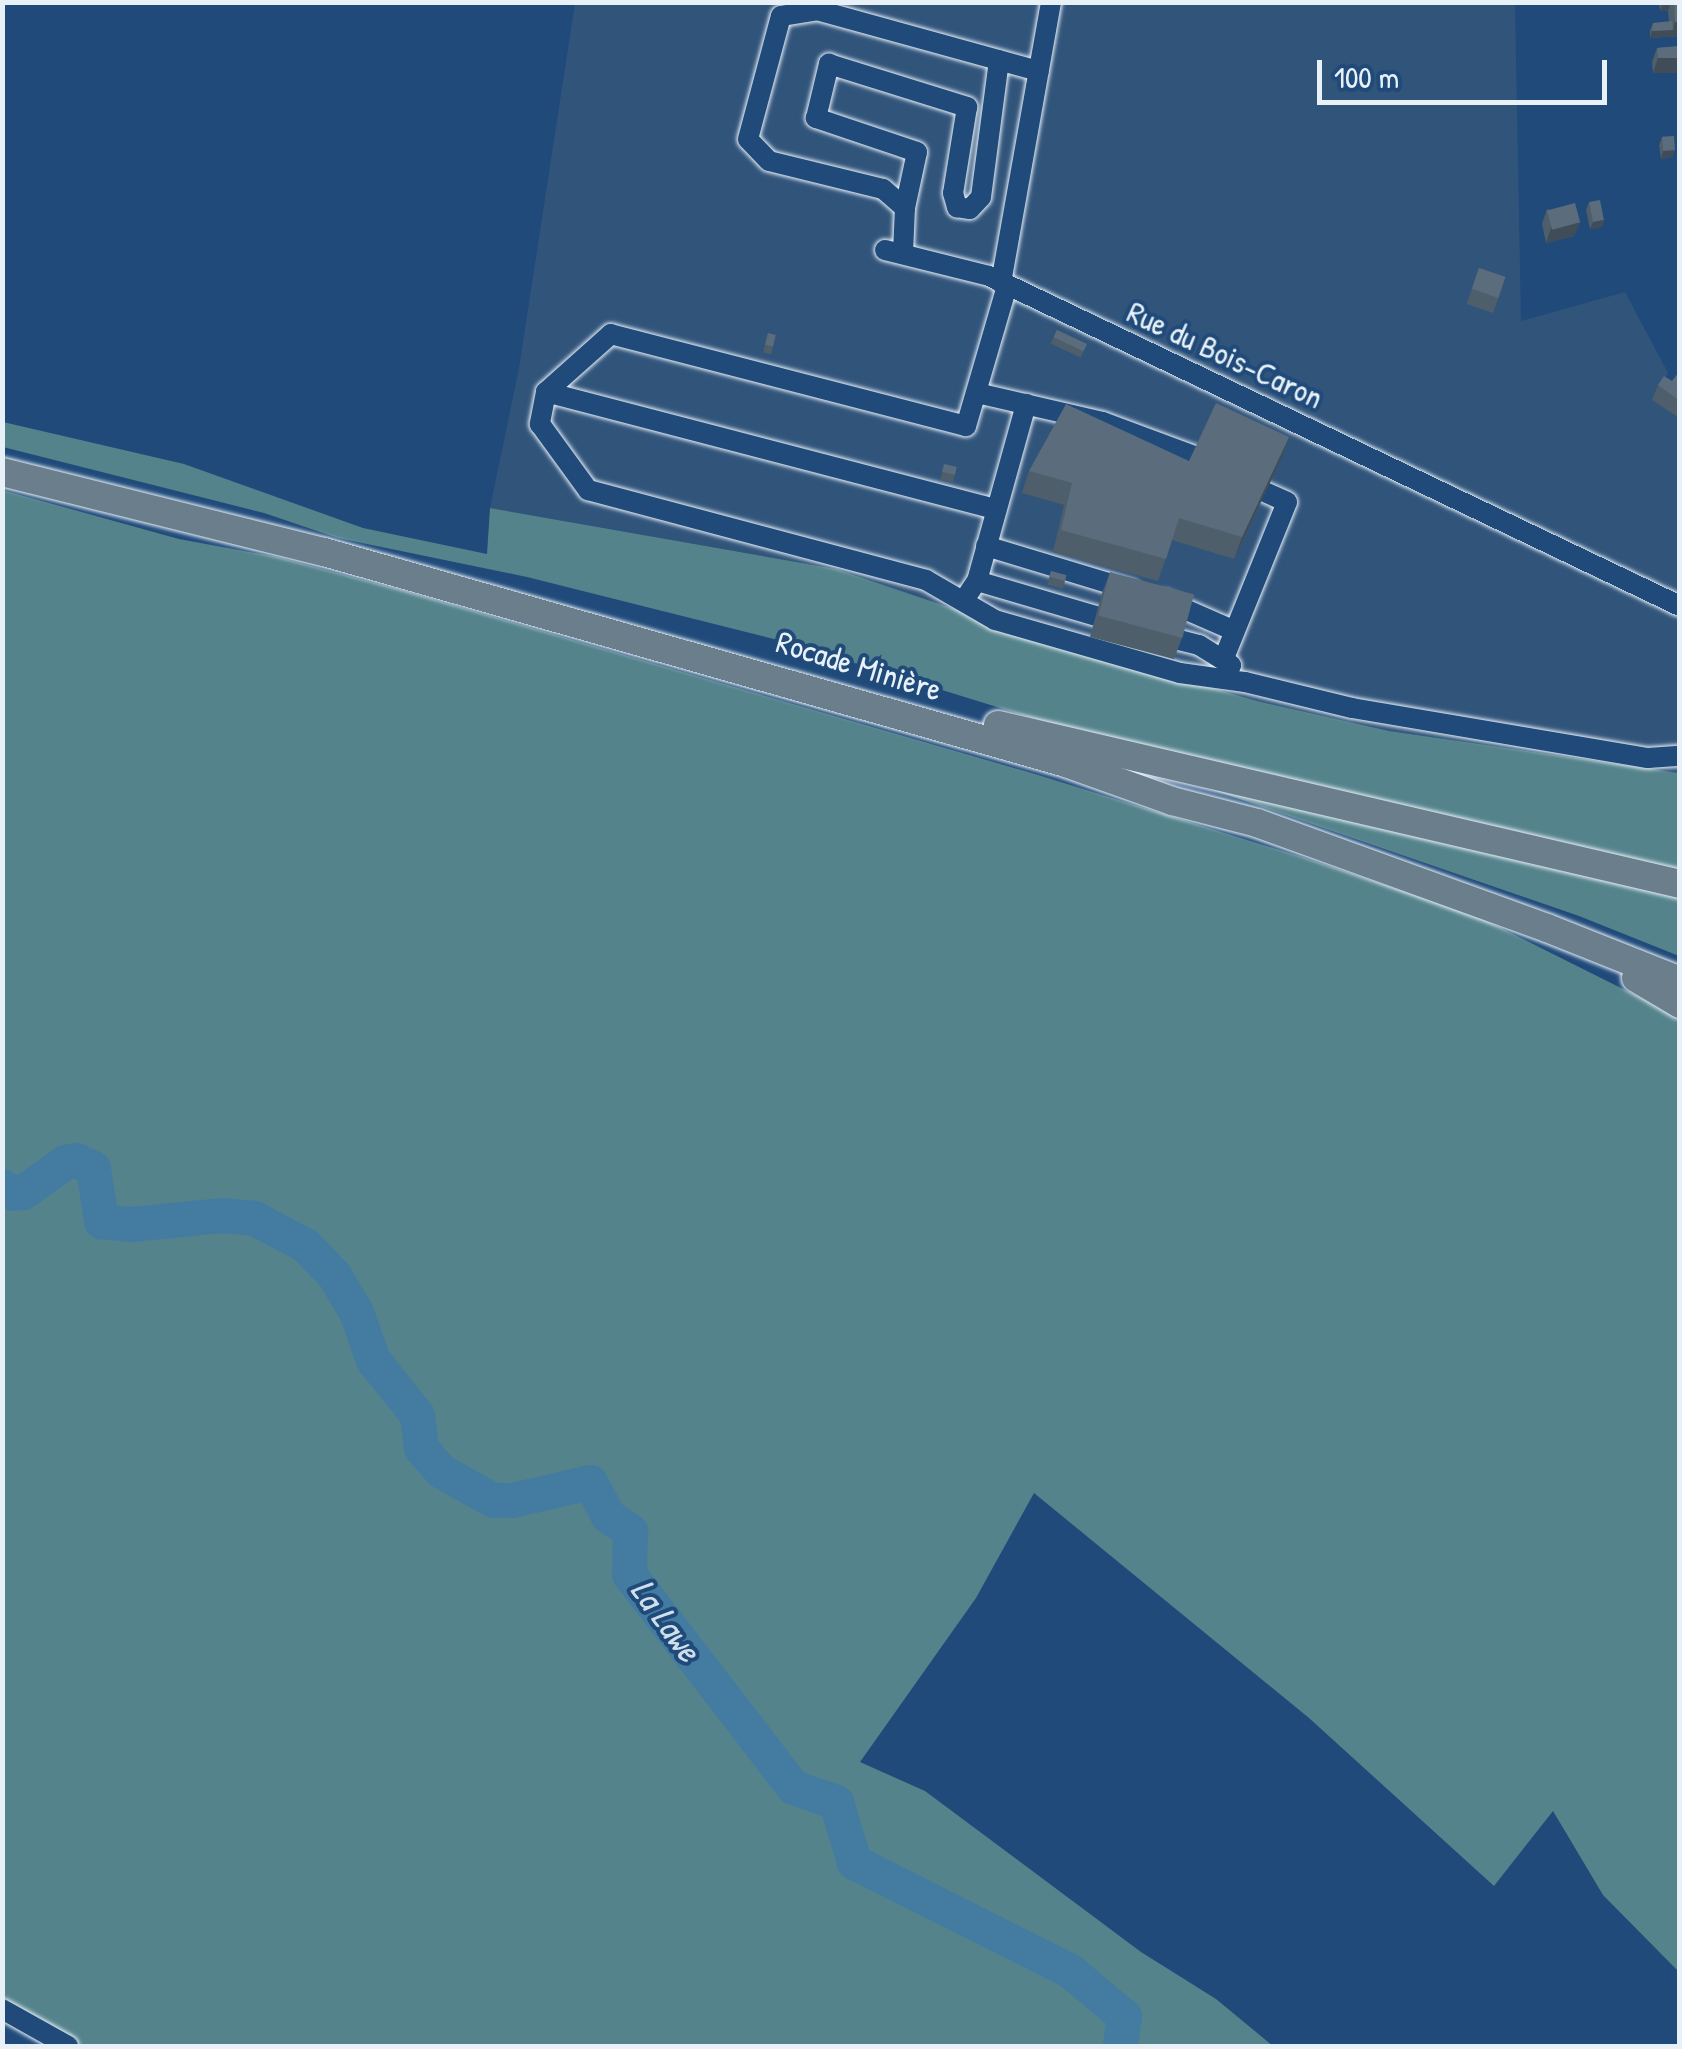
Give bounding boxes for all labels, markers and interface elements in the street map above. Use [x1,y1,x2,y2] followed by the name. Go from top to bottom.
[1322,40,1612,102] scale bar
[1334,57,1399,97] text: 100 m
[1121,293,1329,417] street label: Rue du Bois-Caron
[772,623,946,709] street label: Rocade Minière
[622,1571,710,1669] water label: La Lawe

